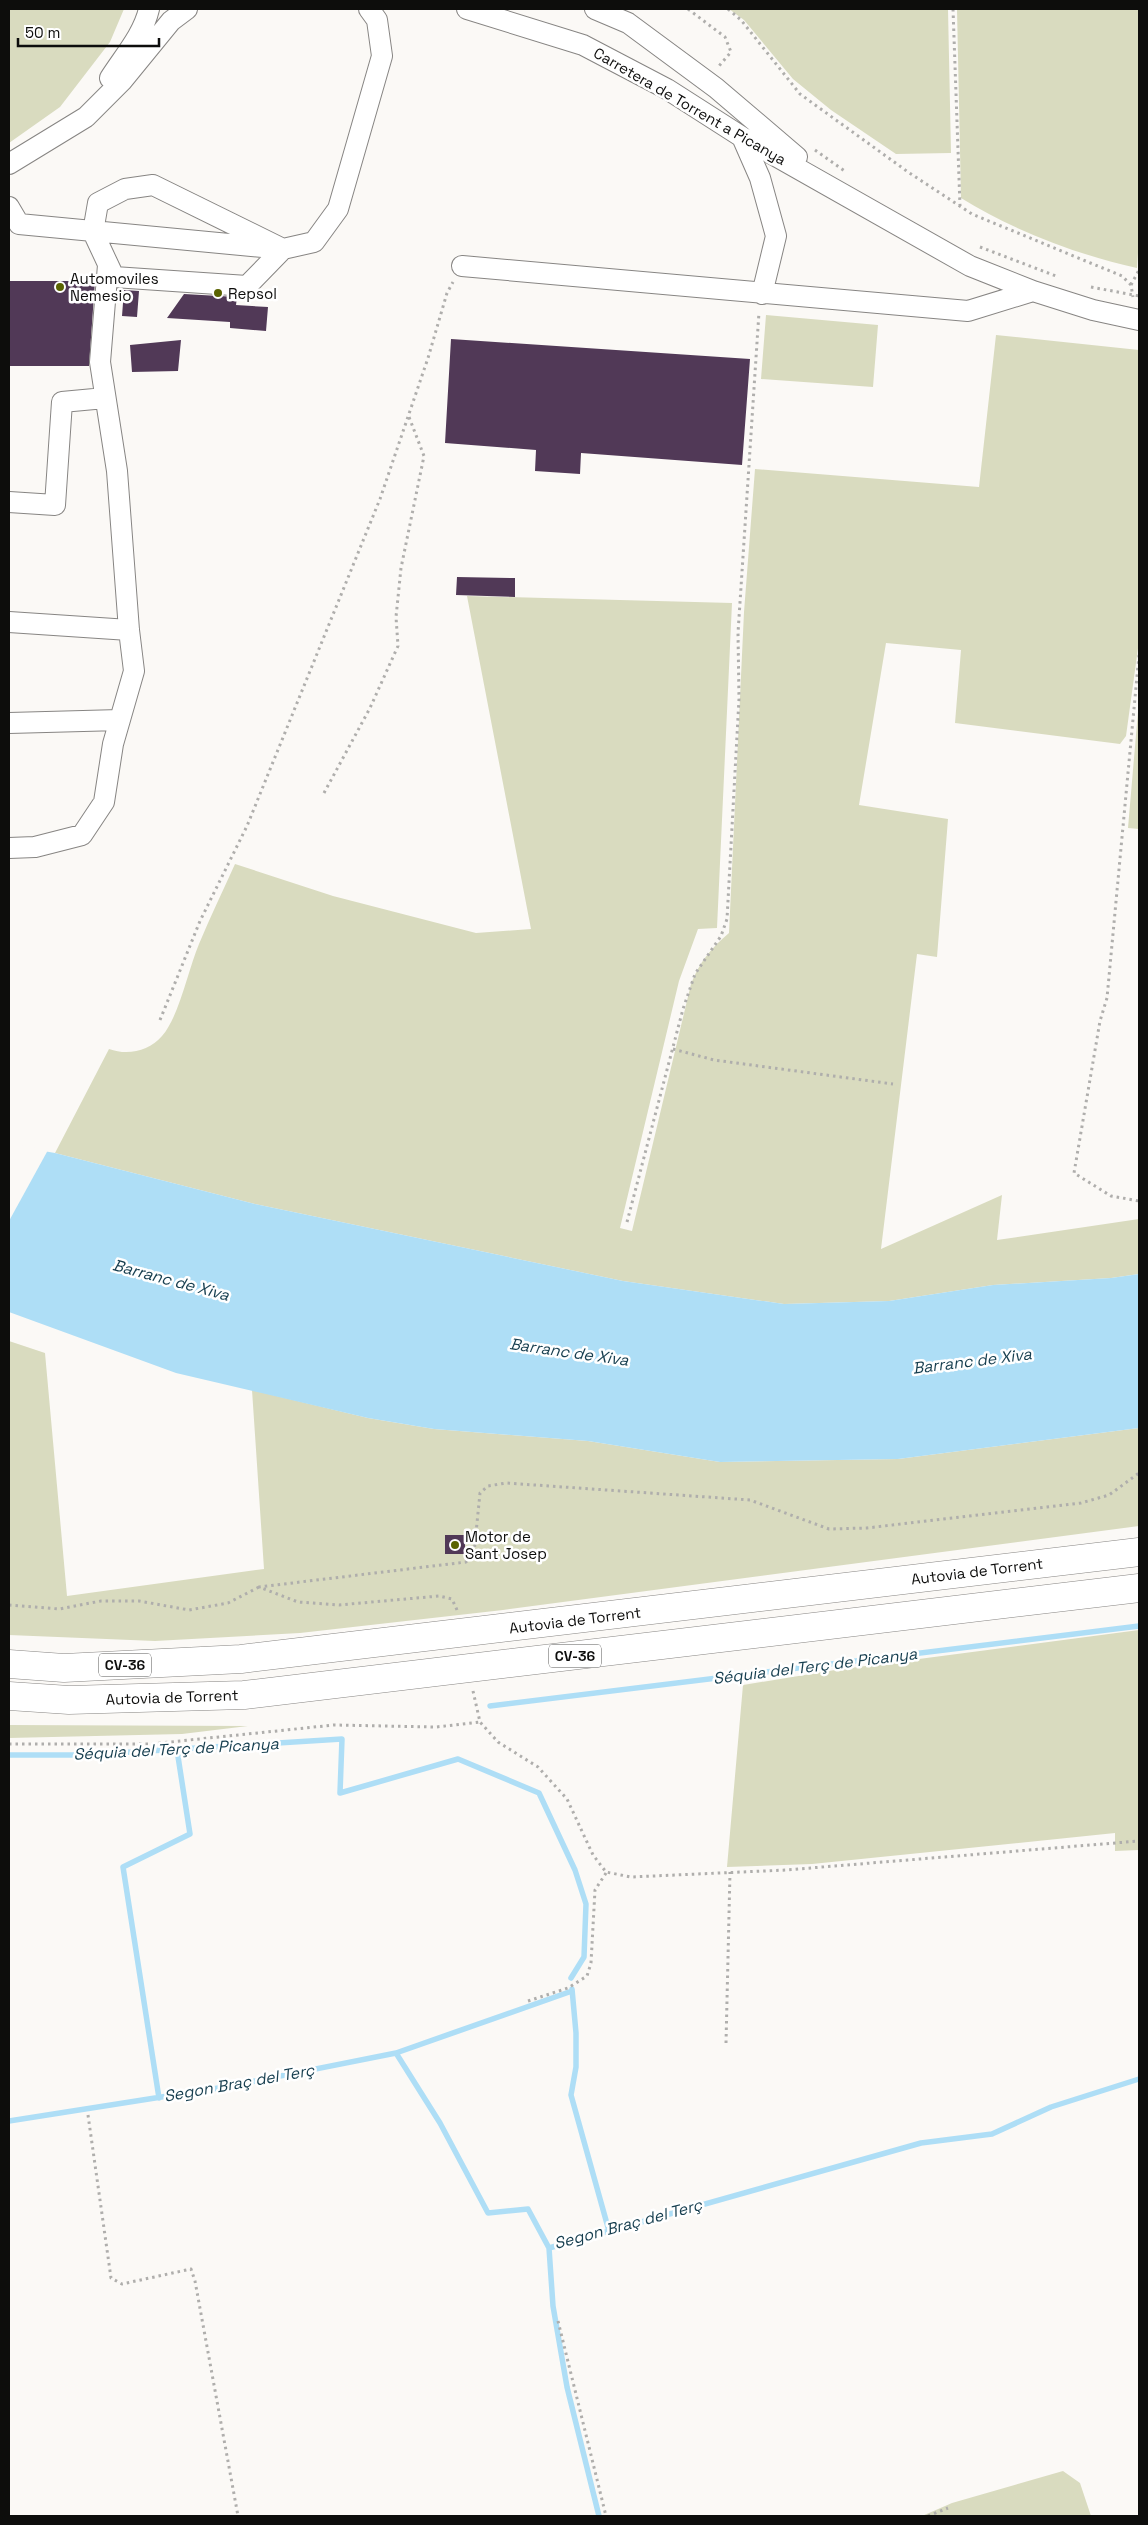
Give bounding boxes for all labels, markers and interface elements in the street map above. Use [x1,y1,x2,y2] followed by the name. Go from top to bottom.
[18,15,159,47] scale bar
[25,23,60,42] text: 50 m
[590,43,790,169] street label: Carretera de Torrent a Picanya
[70,269,159,305] place label: Automoviles Nemesio
[54,281,66,293] marker: Automoviles Nemesio
[228,284,277,303] place label: Repsol
[212,287,224,299] marker: Repsol
[110,1254,232,1306] water label: Barranc de Xiva
[508,1333,631,1371] water label: Barranc de Xiva
[911,1343,1034,1379] water label: Barranc de Xiva
[465,1527,547,1563] place label: Motor de Sant Josep
[449,1539,461,1551] marker: Motor de Sant Josep
[910,1553,1044,1589] street label: Autovia de Torrent
[508,1602,642,1638] street label: Autovia de Torrent
[712,1643,919,1689] water label: Séquia del Terç de Picanya
[549,1644,601,1668] road number: CV-36
[99,1654,151,1676] road number: CV-36
[105,1685,239,1709] street label: Autovia de Torrent
[73,1733,280,1765] water label: Séquia del Terç de Picanya
[162,2059,317,2107] water label: Segon Braç del Terç
[552,2194,706,2254] water label: Segon Braç del Terç

